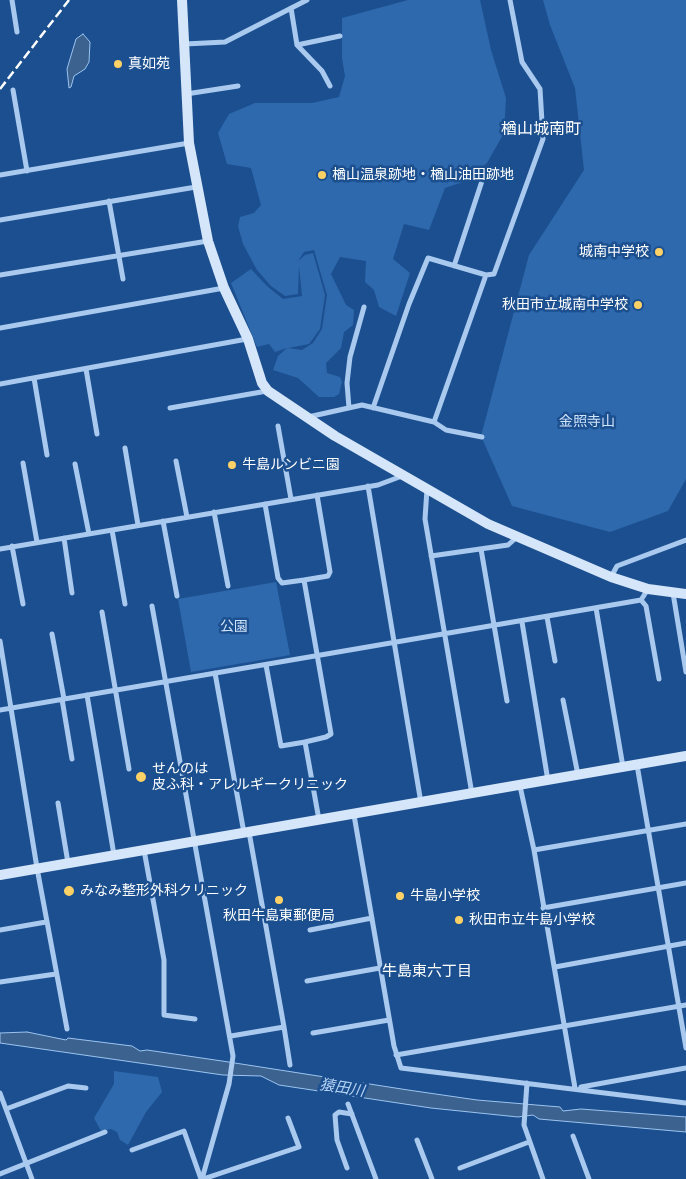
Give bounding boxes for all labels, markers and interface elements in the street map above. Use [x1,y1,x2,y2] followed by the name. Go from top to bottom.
[128,56,170,72] place label: 真如苑
[112,58,124,70] marker: 真如苑
[501,119,581,139] district label: 楢山城南町
[332,167,514,183] place label: 楢山温泉跡地・楢山油田跡地
[316,169,328,181] marker: 楢山温泉跡地・楢山油田跡地
[579,244,649,260] place label: 城南中学校
[653,246,665,258] marker: 城南中学校
[502,297,628,313] place label: 秋田市立城南中学校
[632,299,644,311] marker: 秋田市立城南中学校
[559,414,615,430] park label: 金照寺山
[242,457,340,473] place label: 牛島ルンビニ園
[226,459,238,471] marker: 牛島ルンビニ園
[220,619,248,635] park label: 公園
[152,761,348,794] place label: せんのは 皮ふ科・アレルギークリニック
[134,770,148,784] marker: せんのは 皮ふ科・アレルギークリニック
[80,883,248,899] place label: みなみ整形外科クリニック
[62,884,76,898] marker: みなみ整形外科クリニック
[410,888,480,904] place label: 牛島小学校
[394,890,406,902] marker: 牛島小学校
[273,894,285,906] marker: 秋田牛島東郵便局
[223,908,335,924] place label: 秋田牛島東郵便局
[469,912,595,928] place label: 秋田市立牛島小学校
[453,914,465,926] marker: 秋田市立牛島小学校
[382,962,472,980] district label: 牛島東六丁目
[318,1076,366,1100] water label: 猿田川

